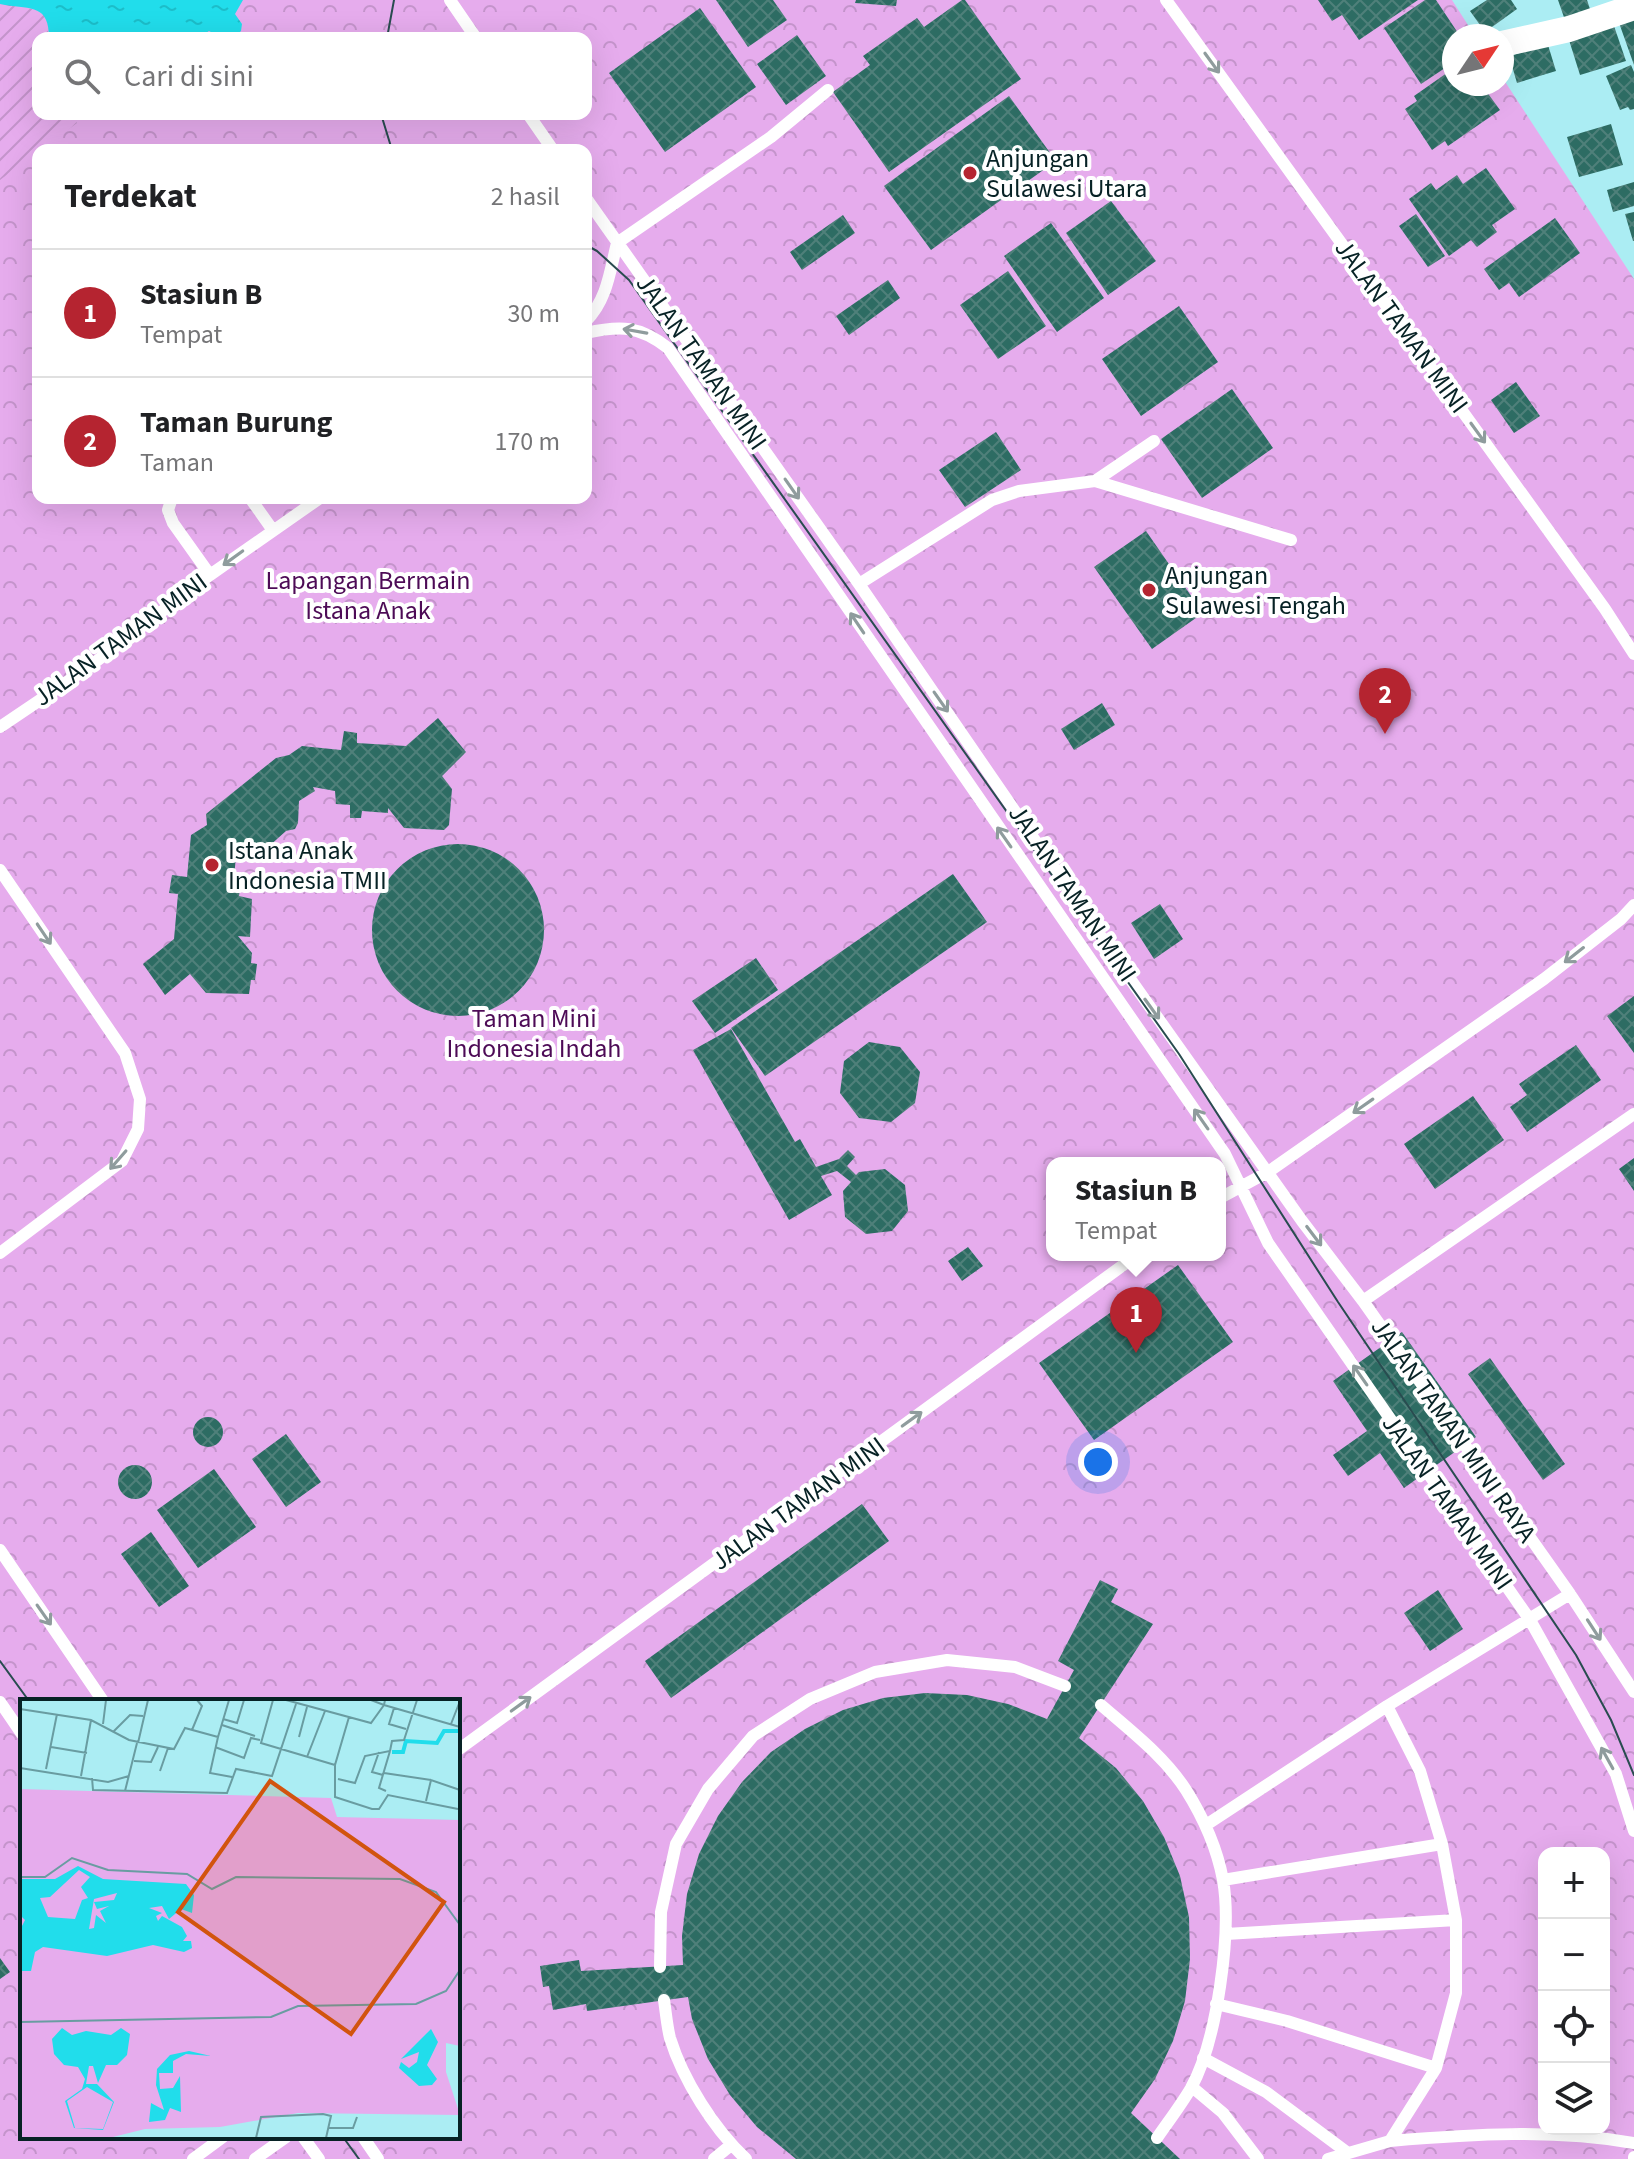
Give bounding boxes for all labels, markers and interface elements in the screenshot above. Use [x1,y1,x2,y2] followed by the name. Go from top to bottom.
[1442,24,1514,96] north arrow
[32,32,592,120] search box
[1203,52,1220,73] one-way arrow
[60,54,104,98] icon: search
[124,55,254,98] text: Cari di sini
[986,140,1147,207] place label: Anjungan Sulawesi Utara
[961,164,979,182] marker: Anjungan Sulawesi Utara
[64,172,197,221] text: Terdekat
[491,178,560,215] text: 2 hasil
[1326,232,1477,421] street label: JALAN TAMAN MINI
[627,267,776,458] street label: JALAN TAMAN MINI
[140,273,262,316] text: Stasiun B
[83,295,97,332] text: 1
[507,295,560,332] text: 30 m
[140,316,222,353] text: Tempat
[622,322,648,337] one-way arrow
[140,401,333,444] text: Taman Burung
[1470,422,1487,444] one-way arrow
[83,423,97,460] text: 2
[494,423,560,460] text: 170 m
[140,444,214,481] text: Taman
[784,478,800,500] one-way arrow
[222,550,244,566] one-way arrow
[1165,557,1346,624] place label: Anjungan Sulawesi Tengah
[266,562,470,629] park label: Lapangan Bermain Istana Anak
[26,564,215,715] street label: JALAN TAMAN MINI
[1140,581,1158,599] marker: Anjungan Sulawesi Tengah
[848,612,865,634] one-way arrow
[1359,668,1411,734] pin: 2
[933,690,949,712] one-way arrow
[999,797,1146,989] street label: JALAN TAMAN MINI
[996,826,1012,848] one-way arrow
[228,832,387,899] place label: Istana Anak Indonesia TMII
[203,856,221,874] marker: Istana Anak Indonesia TMII
[37,922,53,945] one-way arrow
[1564,946,1585,964] one-way arrow
[1144,997,1160,1019] one-way arrow
[446,1000,622,1067] park label: Taman Mini Indonesia Indah
[1352,1098,1374,1114] one-way arrow
[1192,1109,1209,1131] one-way arrow
[109,1150,127,1170] one-way arrow
[1046,1157,1226,1261] popup
[1075,1169,1197,1212] text: Stasiun B
[1075,1212,1157,1249] text: Tempat
[1305,1225,1322,1246] one-way arrow
[1110,1287,1162,1353] pin: 1
[1365,1312,1543,1548] street label: JALAN TAMAN MINI RAYA
[1352,1365,1368,1387] one-way arrow
[1376,1408,1520,1596] street label: JALAN TAMAN MINI
[901,1411,922,1428] one-way arrow
[704,1428,893,1579] street label: JALAN TAMAN MINI
[1078,1442,1118,1482] your location
[36,1603,52,1625] one-way arrow
[1585,1619,1602,1641] one-way arrow
[510,1696,531,1713] one-way arrow
[20,1699,460,2139] inset map
[1599,1747,1615,1770] one-way arrow
[1538,1847,1610,2135] map controls
[1538,1847,1610,1919] button: +
[1538,1919,1610,1991] button: −
[1538,1991,1610,2063] button: locate
[1538,2063,1610,2135] button: layers

